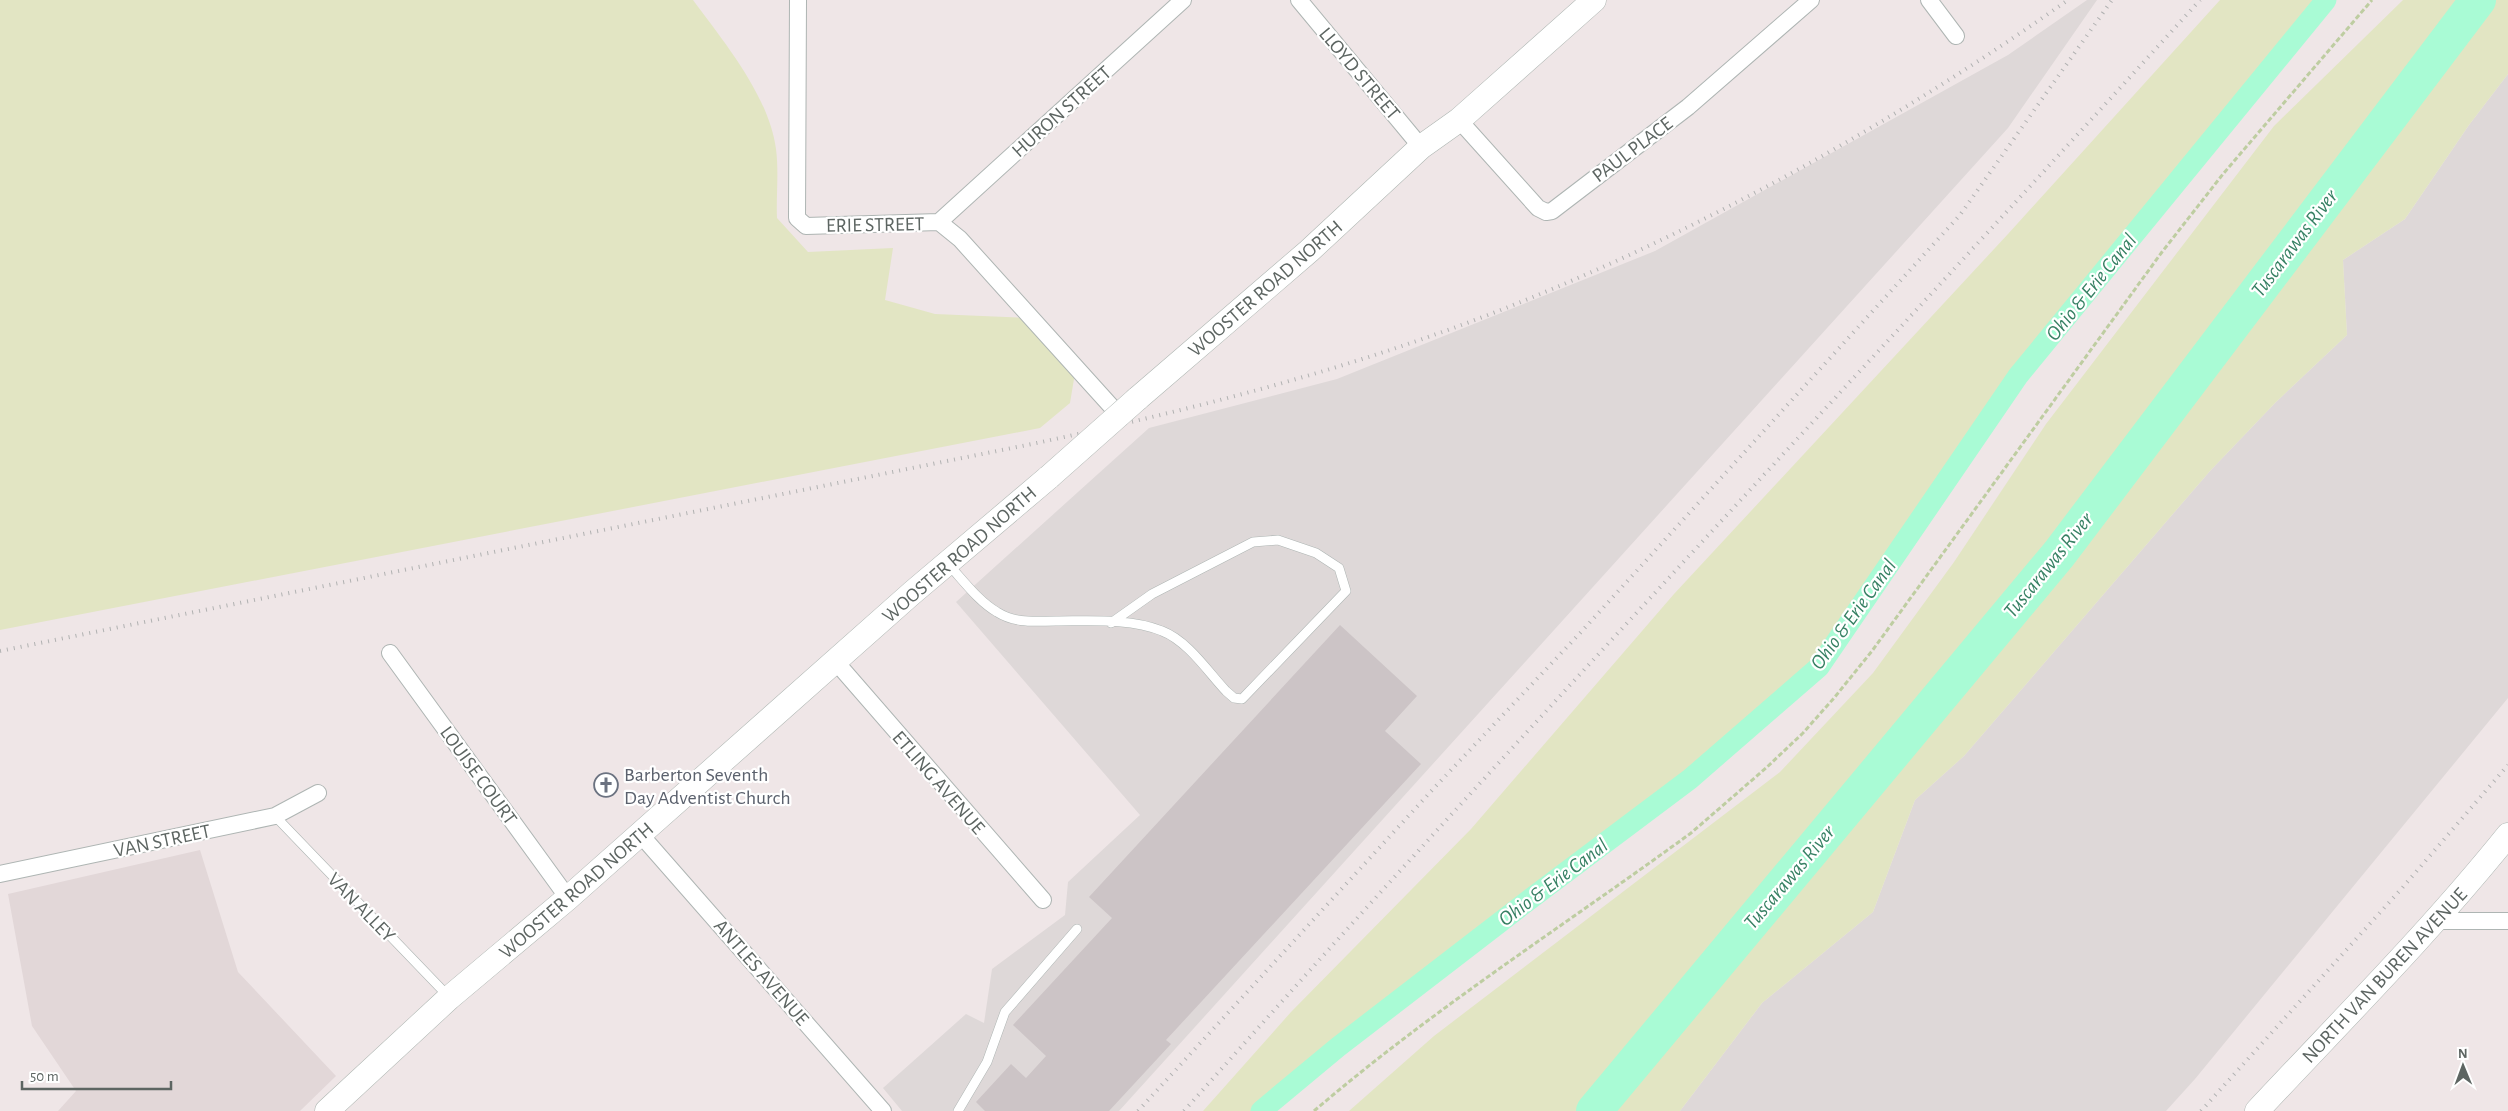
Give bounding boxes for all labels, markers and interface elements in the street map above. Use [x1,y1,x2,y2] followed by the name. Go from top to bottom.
[1315,24,1404,124] street label: LLOYD STREET
[1008,62,1115,161] street label: HURON STREET
[1589,113,1677,186] street label: PAUL PLACE
[2247,185,2342,301] water label: Tuscarawas River
[826,214,924,236] street label: ERIE STREET
[1185,217,1347,361] street label: WOOSTER ROAD NORTH
[2042,230,2141,345] water label: Ohio & Erie Canal
[879,483,1041,627] street label: WOOSTER ROAD NORTH
[2000,508,2098,622] water label: Tuscarawas River
[1806,555,1900,673] water label: Ohio & Erie Canal
[436,723,521,829] street label: LOUISE COURT
[888,727,989,838] street label: ETLING AVENUE
[624,765,791,808] place label: Barberton Seventh Day Adventist Church
[593,772,619,798] church icon: Barberton Seventh Day Adventist Church
[496,819,658,963] street label: WOOSTER ROAD NORTH
[1740,820,1839,933] water label: Tuscarawas River
[112,821,213,861] street label: VAN STREET
[1495,835,1612,930] water label: Ohio & Erie Canal
[324,869,399,947] street label: VAN ALLEY
[2296,882,2472,1068] street label: NORTH VAN BUREN AVENUE
[710,916,813,1030] street label: ANTLES AVENUE
[2438,1041,2488,1091] north arrow
[22,1058,171,1090] scale bar
[30,1069,59,1084] text: 50 m

